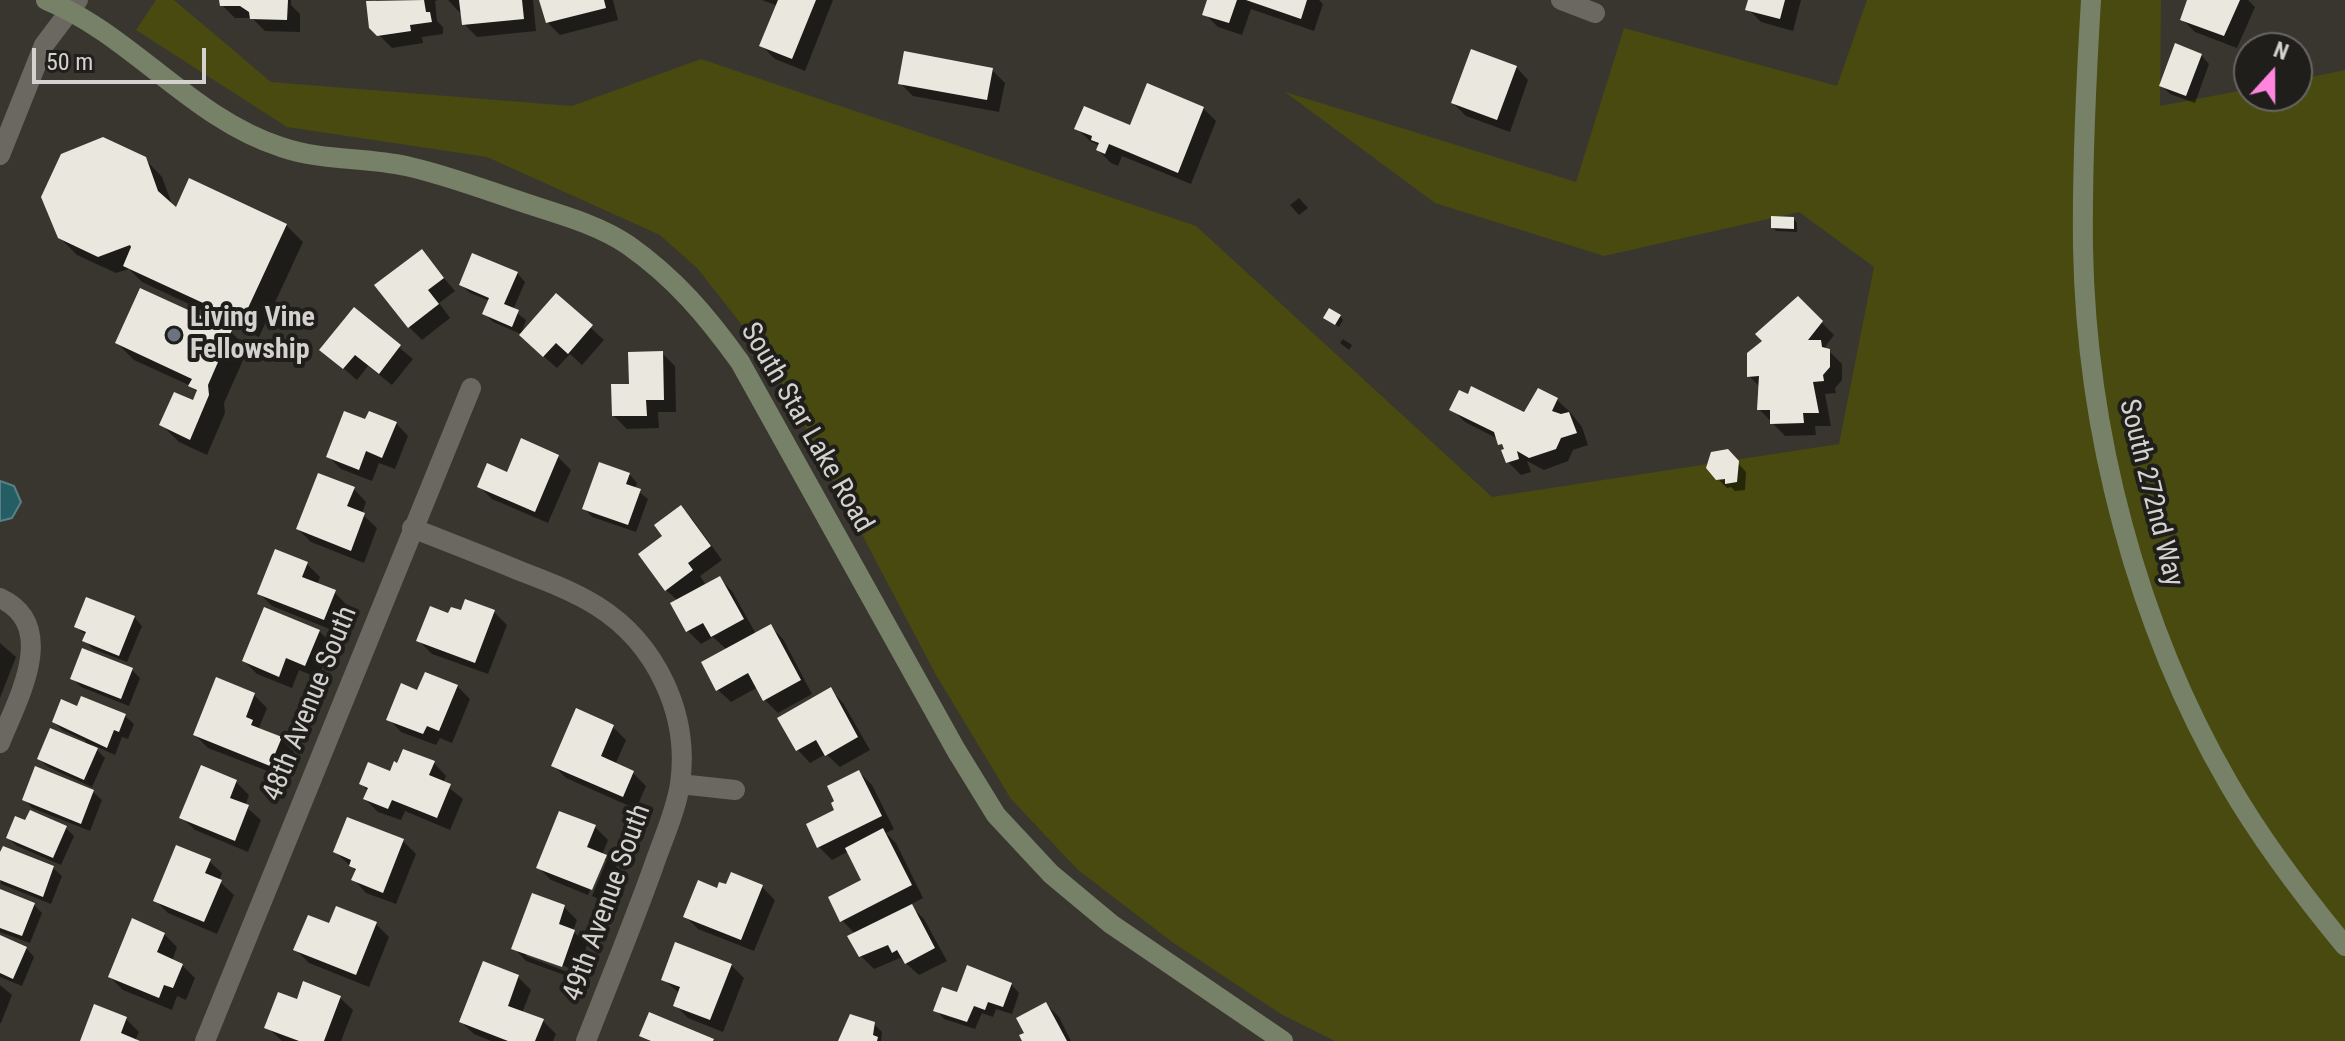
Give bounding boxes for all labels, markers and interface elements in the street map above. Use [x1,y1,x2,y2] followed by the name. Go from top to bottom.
[36,32,210,82] scale bar
[2233,32,2313,112] north arrow
[2270,37,2292,65] text: N
[46,48,93,76] text: 50 m
[190,302,315,368] place label: Living Vine Fellowship
[732,317,880,539] street label: South Star Lake Road
[165,326,183,344] marker: Living Vine Fellowship
[2111,396,2189,590] street label: South 272nd Way
[257,602,365,806] street label: 48th Avenue South
[557,800,659,1006] street label: 49th Avenue South

